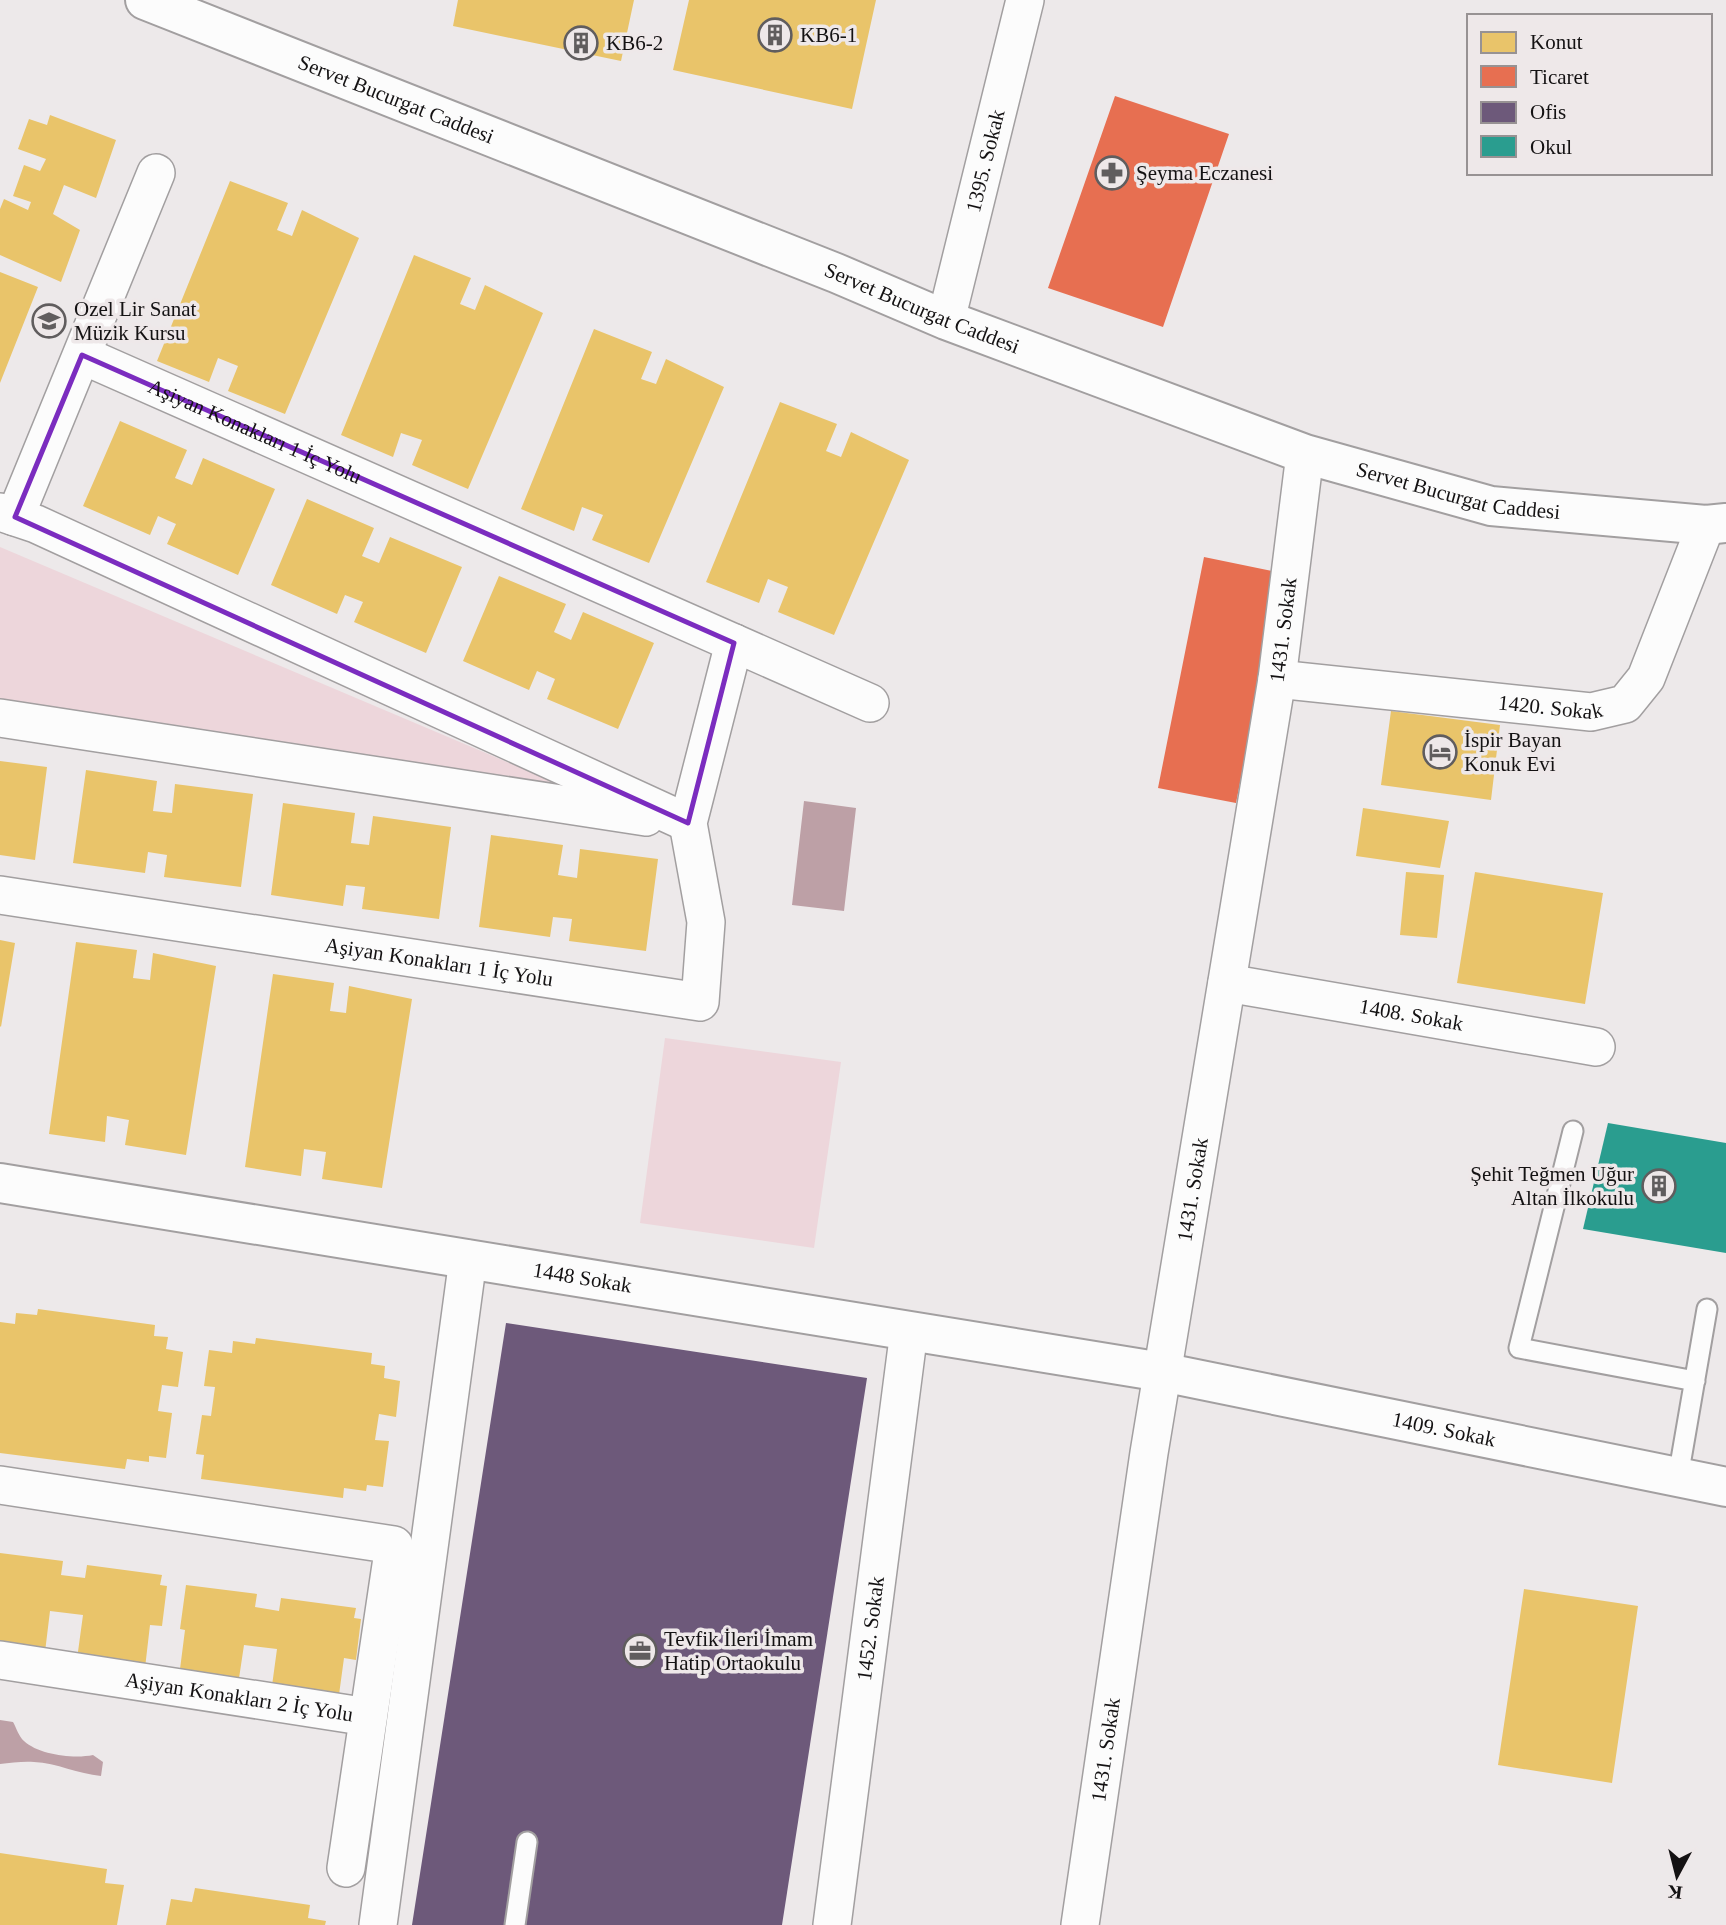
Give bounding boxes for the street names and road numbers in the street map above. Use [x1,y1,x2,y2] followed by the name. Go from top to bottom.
[295,50,498,149] street label: Servet Bucurgat Caddesi
[961,106,1010,215] street label: 1395. Sokak
[821,258,1023,358] street label: Servet Bucurgat Caddesi
[145,374,366,489] street label: Aşiyan Konakları 1 İç Yolu
[1354,457,1561,524] street label: Servet Bucurgat Caddesi
[1265,576,1302,683] street label: 1431. Sokak
[1497,690,1606,724] street label: 1420. Sokak
[323,933,555,991] street label: Aşiyan Konakları 1 İç Yolu
[1357,994,1466,1036] street label: 1408. Sokak
[1172,1135,1213,1243] street label: 1431. Sokak
[531,1258,634,1298] street label: 1448 Sokak
[1390,1407,1498,1452] street label: 1409. Sokak
[852,1574,889,1682] street label: 1452. Sokak
[123,1668,355,1727] street label: Aşiyan Konakları 2 İç Yolu
[1086,1696,1125,1804] street label: 1431. Sokak

